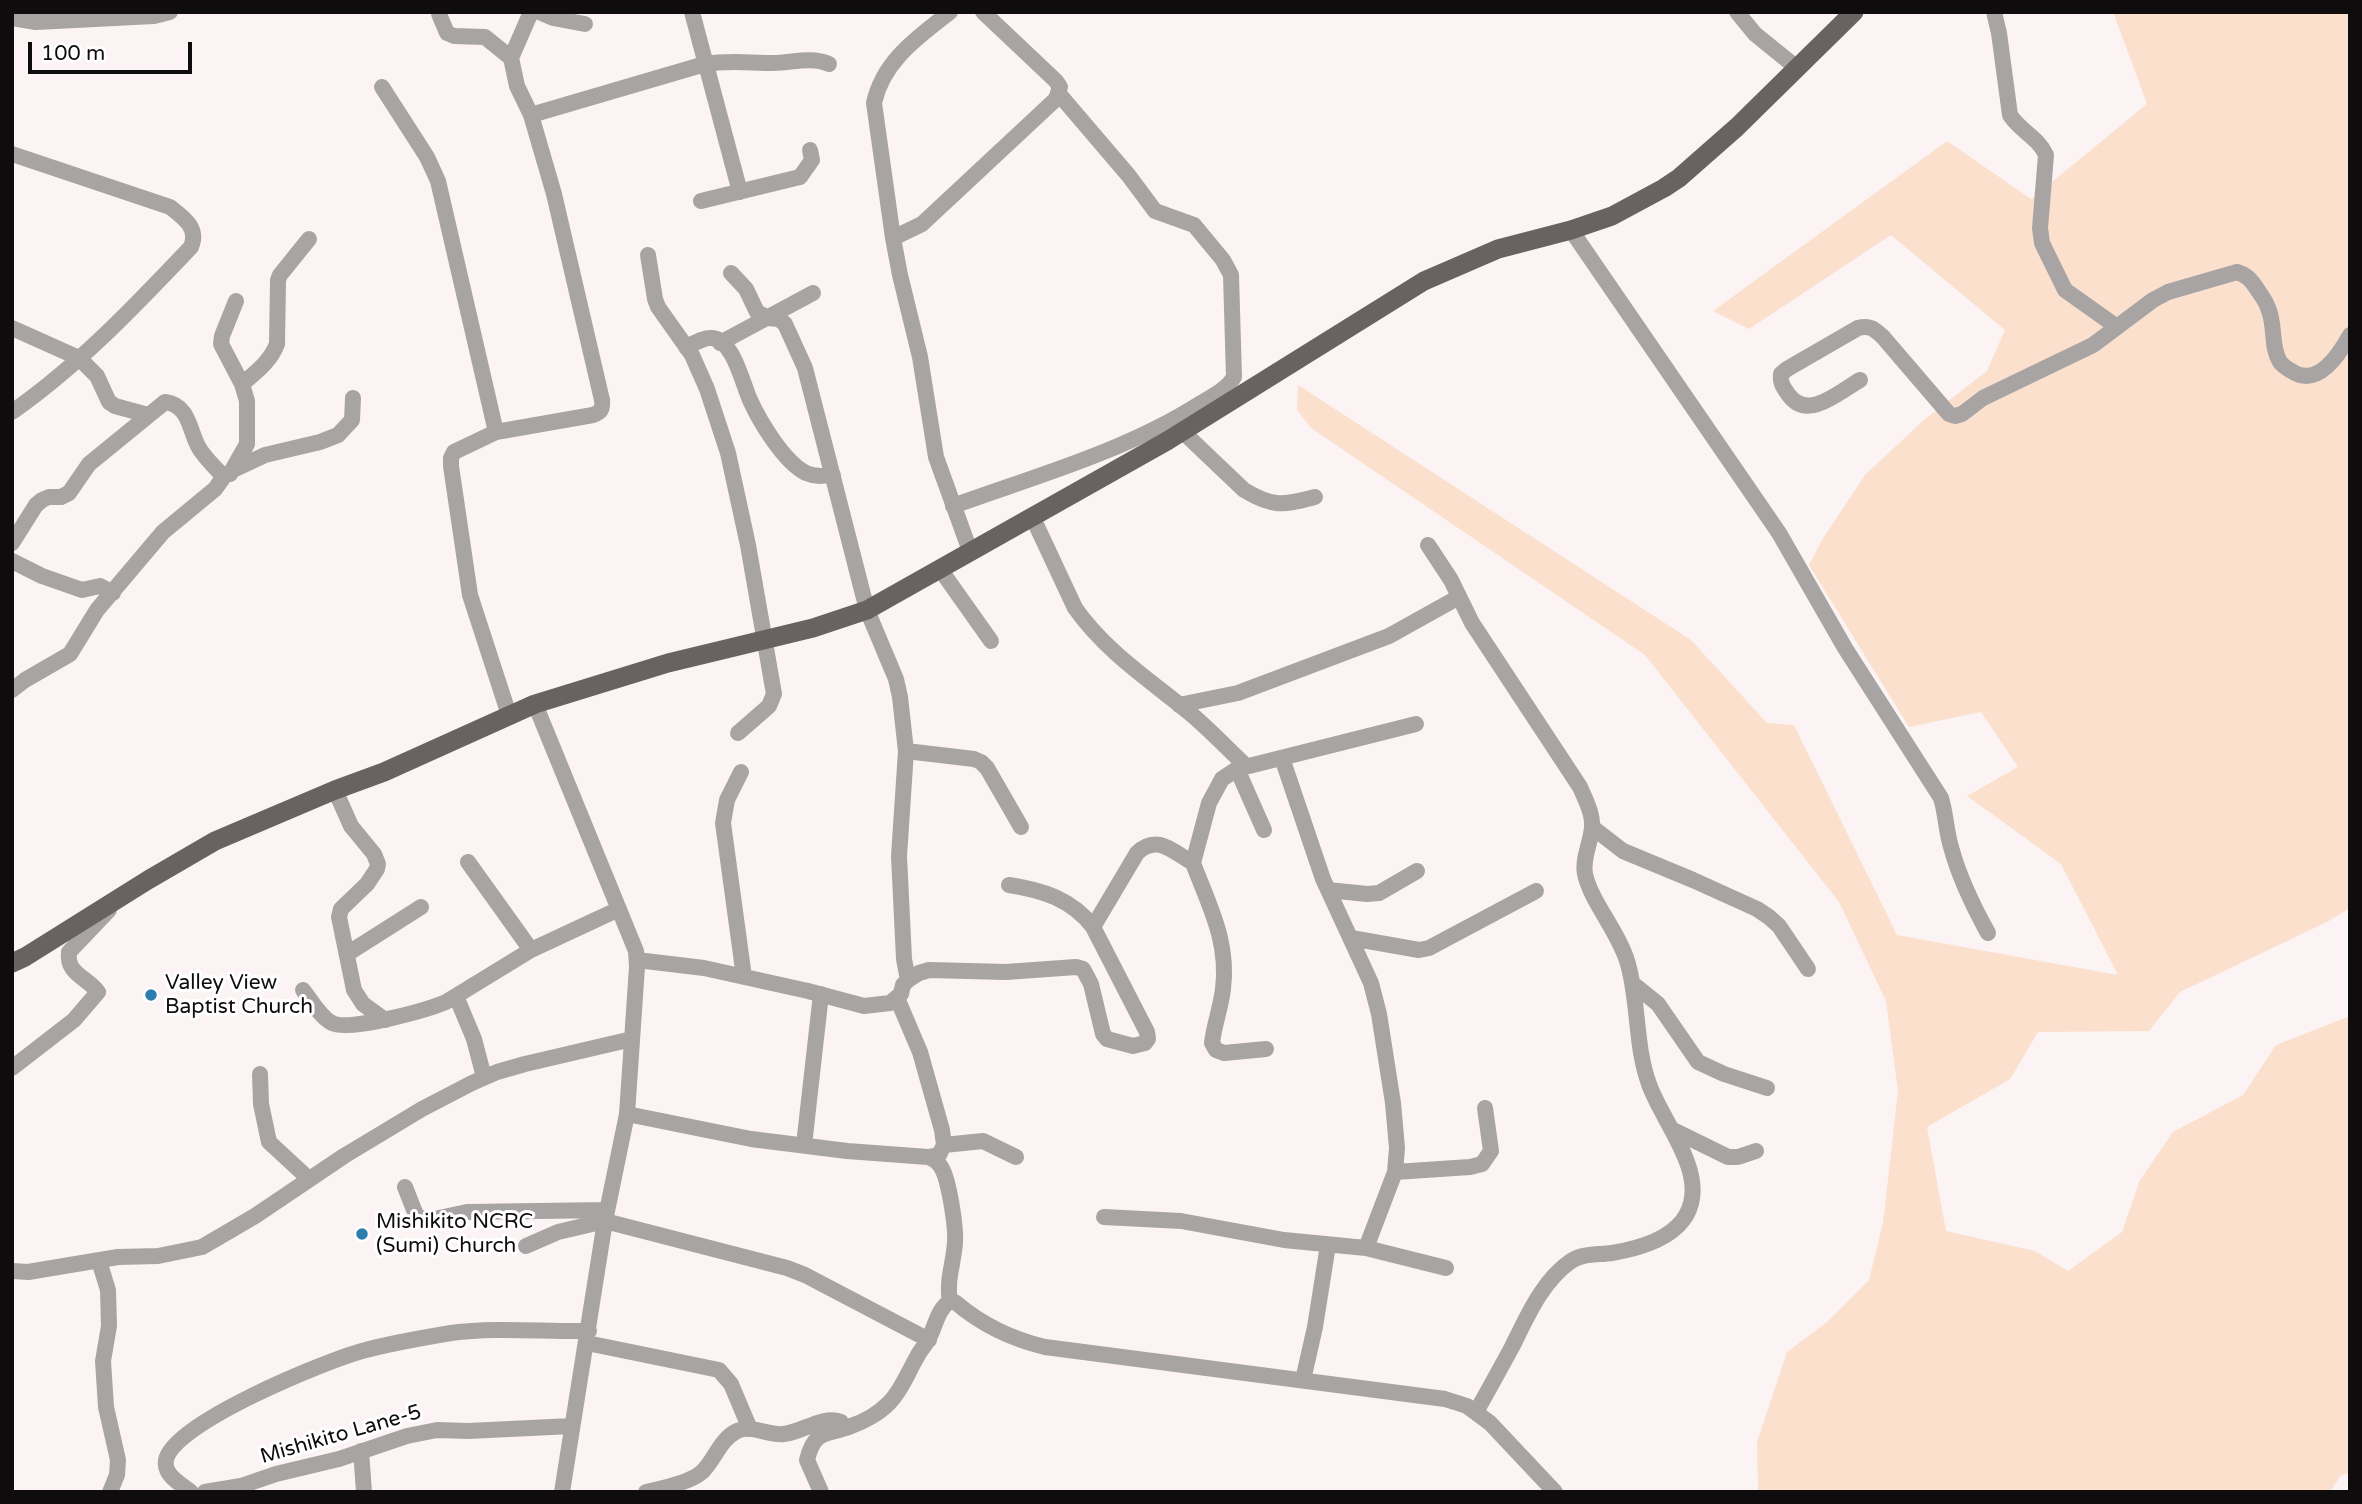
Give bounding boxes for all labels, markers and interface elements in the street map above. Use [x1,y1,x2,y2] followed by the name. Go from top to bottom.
[32,28,196,72] scale bar
[41,41,105,66] text: 100 m
[165,970,313,1020] place label: Valley View Baptist Church
[143,987,159,1003] marker: Valley View Baptist Church
[376,1209,533,1259] place label: Mishikito NCRC (Sumi) Church
[354,1226,370,1242] marker: Mishikito NCRC (Sumi) Church
[257,1400,425,1470] street label: Mishikito Lane-5

